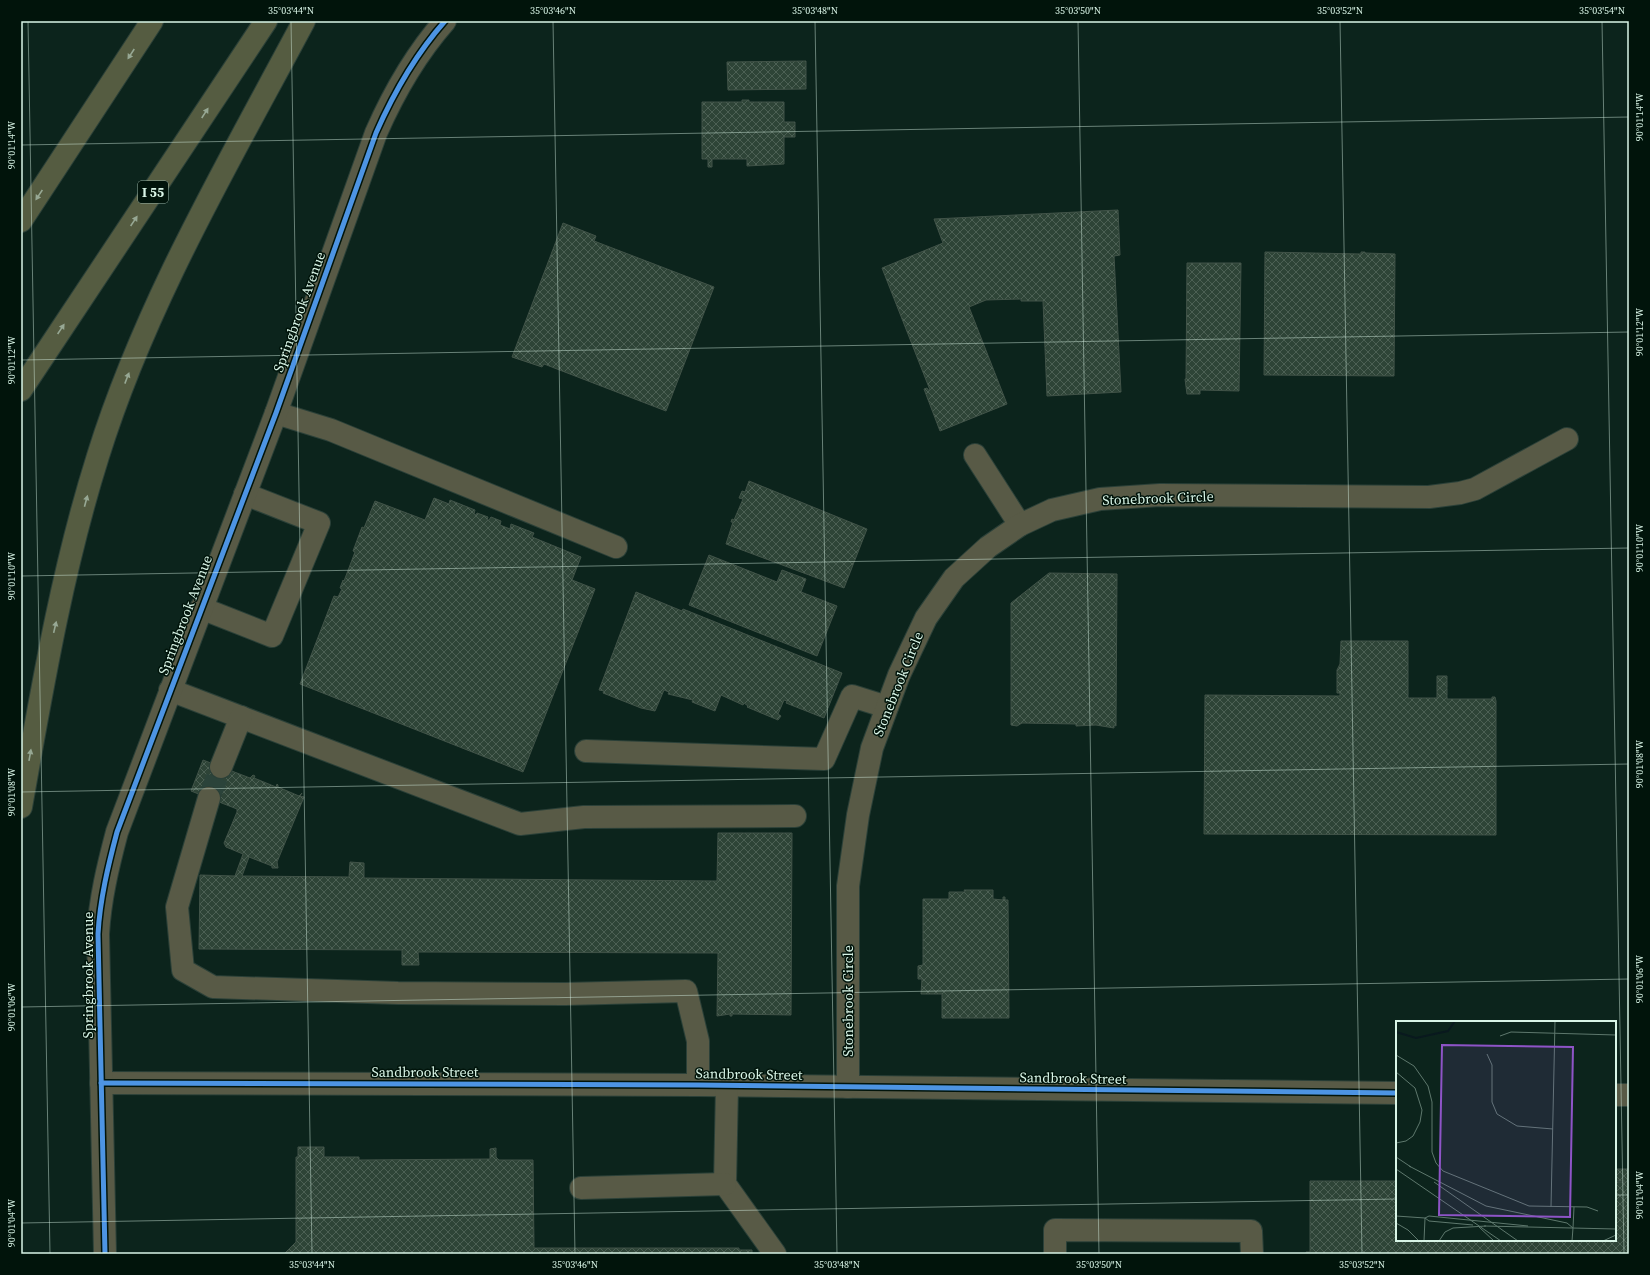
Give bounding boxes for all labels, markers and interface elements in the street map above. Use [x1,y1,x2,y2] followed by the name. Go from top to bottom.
[268,4,314,17] text: 35°03'44"N
[530,4,576,17] text: 35°03'46"N
[792,4,838,17] text: 35°03'48"N
[1055,4,1101,17] text: 35°03'50"N
[1317,4,1363,17] text: 35°03'52"N
[1579,4,1625,17] text: 35°03'54"N
[127,49,135,59] one-way arrow
[1633,92,1646,141] text: 90°01'14"W
[202,107,209,119] one-way arrow
[5,120,18,169] text: 90°01'14"W
[138,181,168,203] road number: I 55
[35,190,43,200] one-way arrow
[130,216,138,226] one-way arrow
[268,249,330,375] street label: Springbrook Avenue
[1633,307,1646,356] text: 90°01'12"W
[57,324,65,334] one-way arrow
[5,335,18,384] text: 90°01'12"W
[124,371,130,383] one-way arrow
[1102,486,1214,510] street label: Stonebrook Circle
[83,495,89,507] one-way arrow
[1633,523,1646,572] text: 90°01'10"W
[5,551,18,600] text: 90°01'10"W
[153,552,217,678] street label: Springbrook Avenue
[52,621,58,633] one-way arrow
[868,629,928,739] street label: Stonebrook Circle
[1633,739,1646,788] text: 90°01'08"W
[27,748,33,761] one-way arrow
[5,767,18,816] text: 90°01'08"W
[78,912,98,1038] street label: Springbrook Avenue
[838,945,858,1057] street label: Stonebrook Circle
[1633,954,1646,1003] text: 90°01'06"W
[5,982,18,1031] text: 90°01'06"W
[1396,1021,1616,1241] inset map
[372,1062,479,1082] street label: Sandbrook Street
[695,1063,803,1085] street label: Sandbrook Street
[1019,1067,1127,1089] street label: Sandbrook Street
[1633,1170,1646,1219] text: 90°01'04"W
[5,1198,18,1247] text: 90°01'04"W
[289,1258,335,1271] text: 35°03'44"N
[552,1258,598,1271] text: 35°03'46"N
[814,1258,860,1271] text: 35°03'48"N
[1076,1258,1122,1271] text: 35°03'50"N
[1339,1258,1385,1271] text: 35°03'52"N

